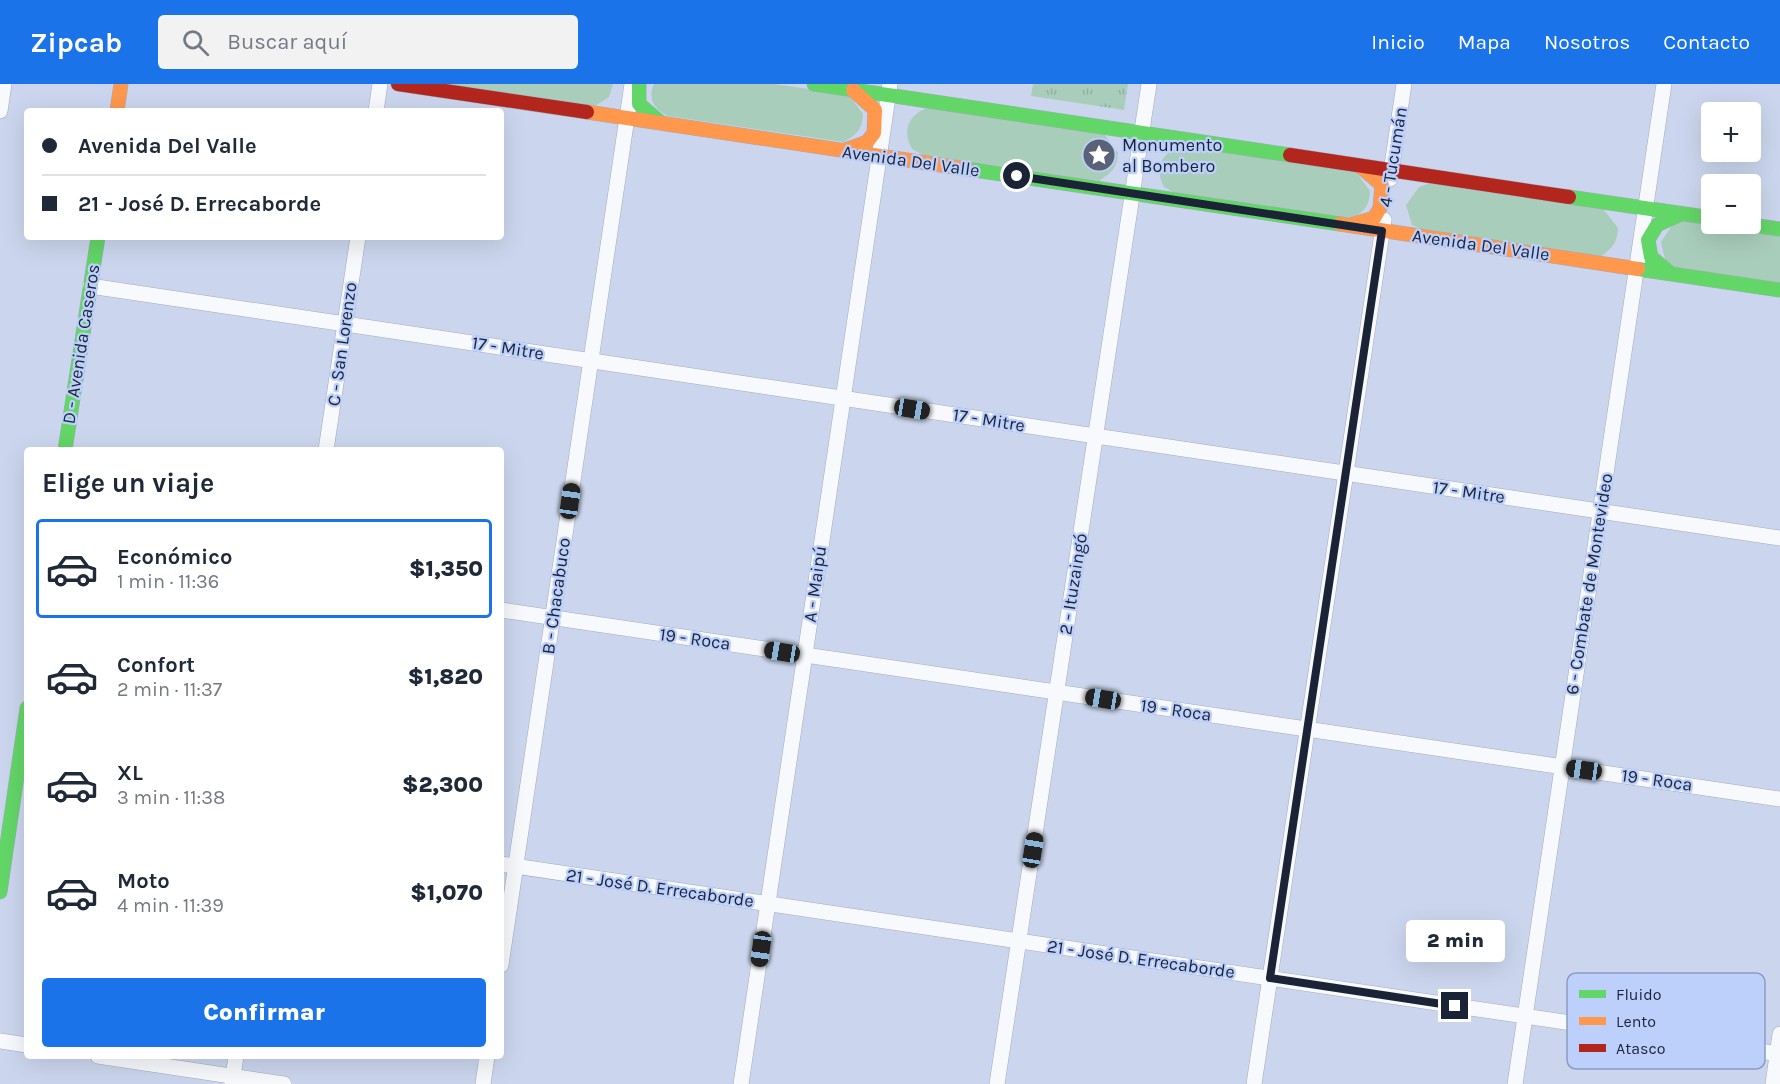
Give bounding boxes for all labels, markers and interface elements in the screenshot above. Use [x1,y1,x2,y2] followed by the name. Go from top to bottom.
[158,15,578,69] search box
[30,26,122,59] text: Zipcab
[179,26,212,59] icon: search
[227,29,347,55] text: Buscar aquí
[1371,30,1425,54] text: Inicio
[1458,30,1511,54] text: Mapa
[1544,30,1630,54] text: Nosotros
[1663,30,1750,54] text: Contacto
[1701,102,1761,234] map controls
[1701,102,1761,162] button: +
[1374,105,1412,209] street label: 4 - Tucumán
[78,133,257,159] text: Avenida Del Valle
[1122,134,1222,177] place label: Monumento al Bombero
[1081,137,1117,173] place icon: Monumento al Bombero
[841,140,981,182] street label: Avenida Del Valle
[1003,162,1030,189] route start
[1701,174,1761,234] button: −
[78,191,321,217] text: 21 - José D. Errecaborde
[1411,224,1551,266] street label: Avenida Del Valle
[58,263,104,425] street label: D - Avenida Caseros
[322,281,362,407] street label: C - San Lorenzo
[471,331,545,365] street label: 17 - Mitre
[893,397,931,421] car
[952,403,1026,437] street label: 17 - Mitre
[42,467,214,499] text: Elige un viaje
[1561,472,1617,696] street label: 6 - Combate de Montevideo
[1432,476,1506,508] street label: 17 - Mitre
[559,482,581,520] car
[1054,532,1092,636] street label: 2 - Ituzaingó
[537,536,575,656] street label: B - Chacabuco
[45,542,99,596] icon: car
[117,544,232,570] text: Económico
[799,544,831,624] street label: A - Maipú
[409,556,483,582] text: $1,350
[117,570,219,593] text: 1 min · 11:36
[658,623,732,655] street label: 19 - Roca
[763,640,801,664] car
[45,650,99,704] icon: car
[117,652,195,678] text: Confort
[408,664,483,690] text: $1,820
[117,678,222,701] text: 2 min · 11:37
[1084,687,1122,711] car
[1139,694,1213,726] street label: 19 - Roca
[45,758,99,812] icon: car
[1565,759,1603,781] car
[117,760,143,786] text: XL
[1620,764,1694,796] street label: 19 - Roca
[402,772,483,798] text: $2,300
[117,786,225,809] text: 3 min · 11:38
[1021,831,1045,869] car
[565,864,755,912] street label: 21 - José D. Errecaborde
[45,866,99,920] icon: car
[117,868,170,894] text: Moto
[410,880,483,906] text: $1,070
[117,894,224,917] text: 4 min · 11:39
[1406,919,1504,961] callout: 2 min
[1427,929,1484,952] text: 2 min
[750,930,772,968] car
[1046,935,1236,983] street label: 21 - José D. Errecaborde
[1567,973,1765,1069] legend
[42,978,486,1047] button: Confirmar
[1616,985,1662,1004] text: Fluido
[1441,992,1468,1019] route end
[1616,1012,1656,1031] text: Lento
[1616,1039,1665,1058] text: Atasco

